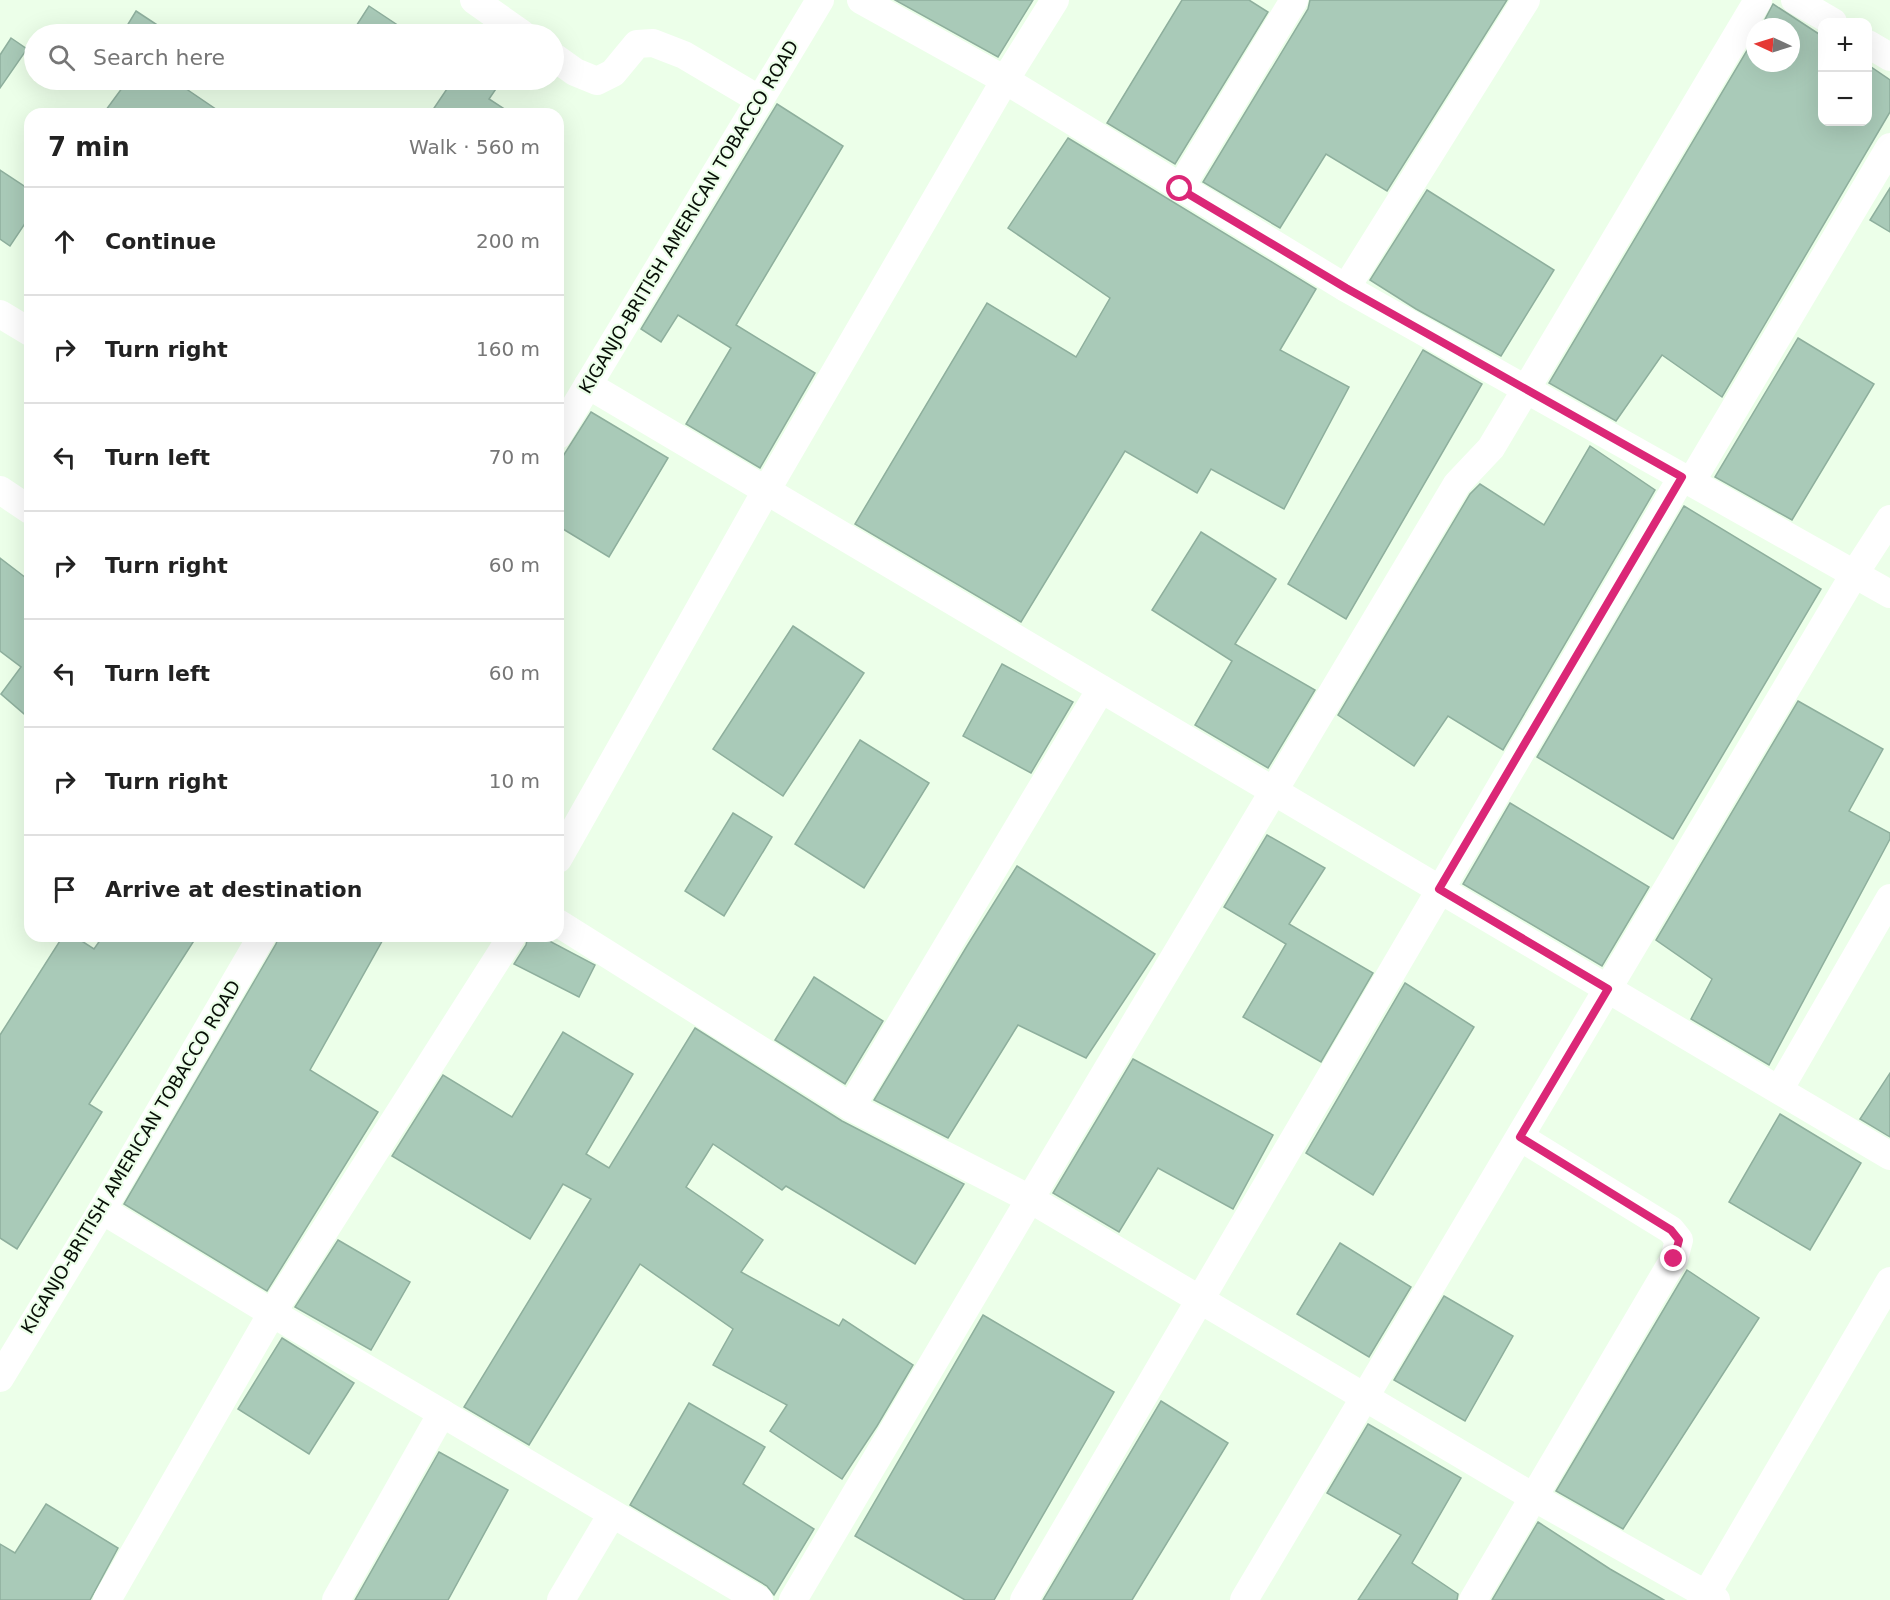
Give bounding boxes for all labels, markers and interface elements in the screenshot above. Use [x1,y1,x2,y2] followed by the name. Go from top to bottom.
[1746,18,1800,72] north arrow
[1818,18,1872,126] map controls
[1818,18,1872,72] button: +
[24,24,564,90] search box
[575,36,803,397] street label: KIGANJO-BRITISH AMERICAN TOBACCO ROAD
[45,41,78,74] icon: search
[93,45,225,70] text: Search here
[1818,72,1872,126] button: −
[48,132,130,162] text: 7 min
[409,135,540,159] text: Walk · 560 m
[1166,175,1192,201] route start
[48,225,81,258] icon: ahead
[105,229,216,254] text: Continue
[476,229,540,253] text: 200 m
[48,333,81,366] icon: right
[105,337,228,362] text: Turn right
[476,337,540,361] text: 160 m
[48,441,81,474] icon: left
[105,445,210,470] text: Turn left
[489,445,540,469] text: 70 m
[48,549,81,582] icon: right
[105,553,228,578] text: Turn right
[489,553,540,577] text: 60 m
[48,657,81,690] icon: left
[105,661,210,686] text: Turn left
[489,661,540,685] text: 60 m
[48,765,81,798] icon: right
[105,769,228,794] text: Turn right
[489,769,540,793] text: 10 m
[48,873,81,906] icon: arrive
[105,877,362,902] text: Arrive at destination
[17,976,245,1337] street label: KIGANJO-BRITISH AMERICAN TOBACCO ROAD
[1660,1245,1686,1271] route end

